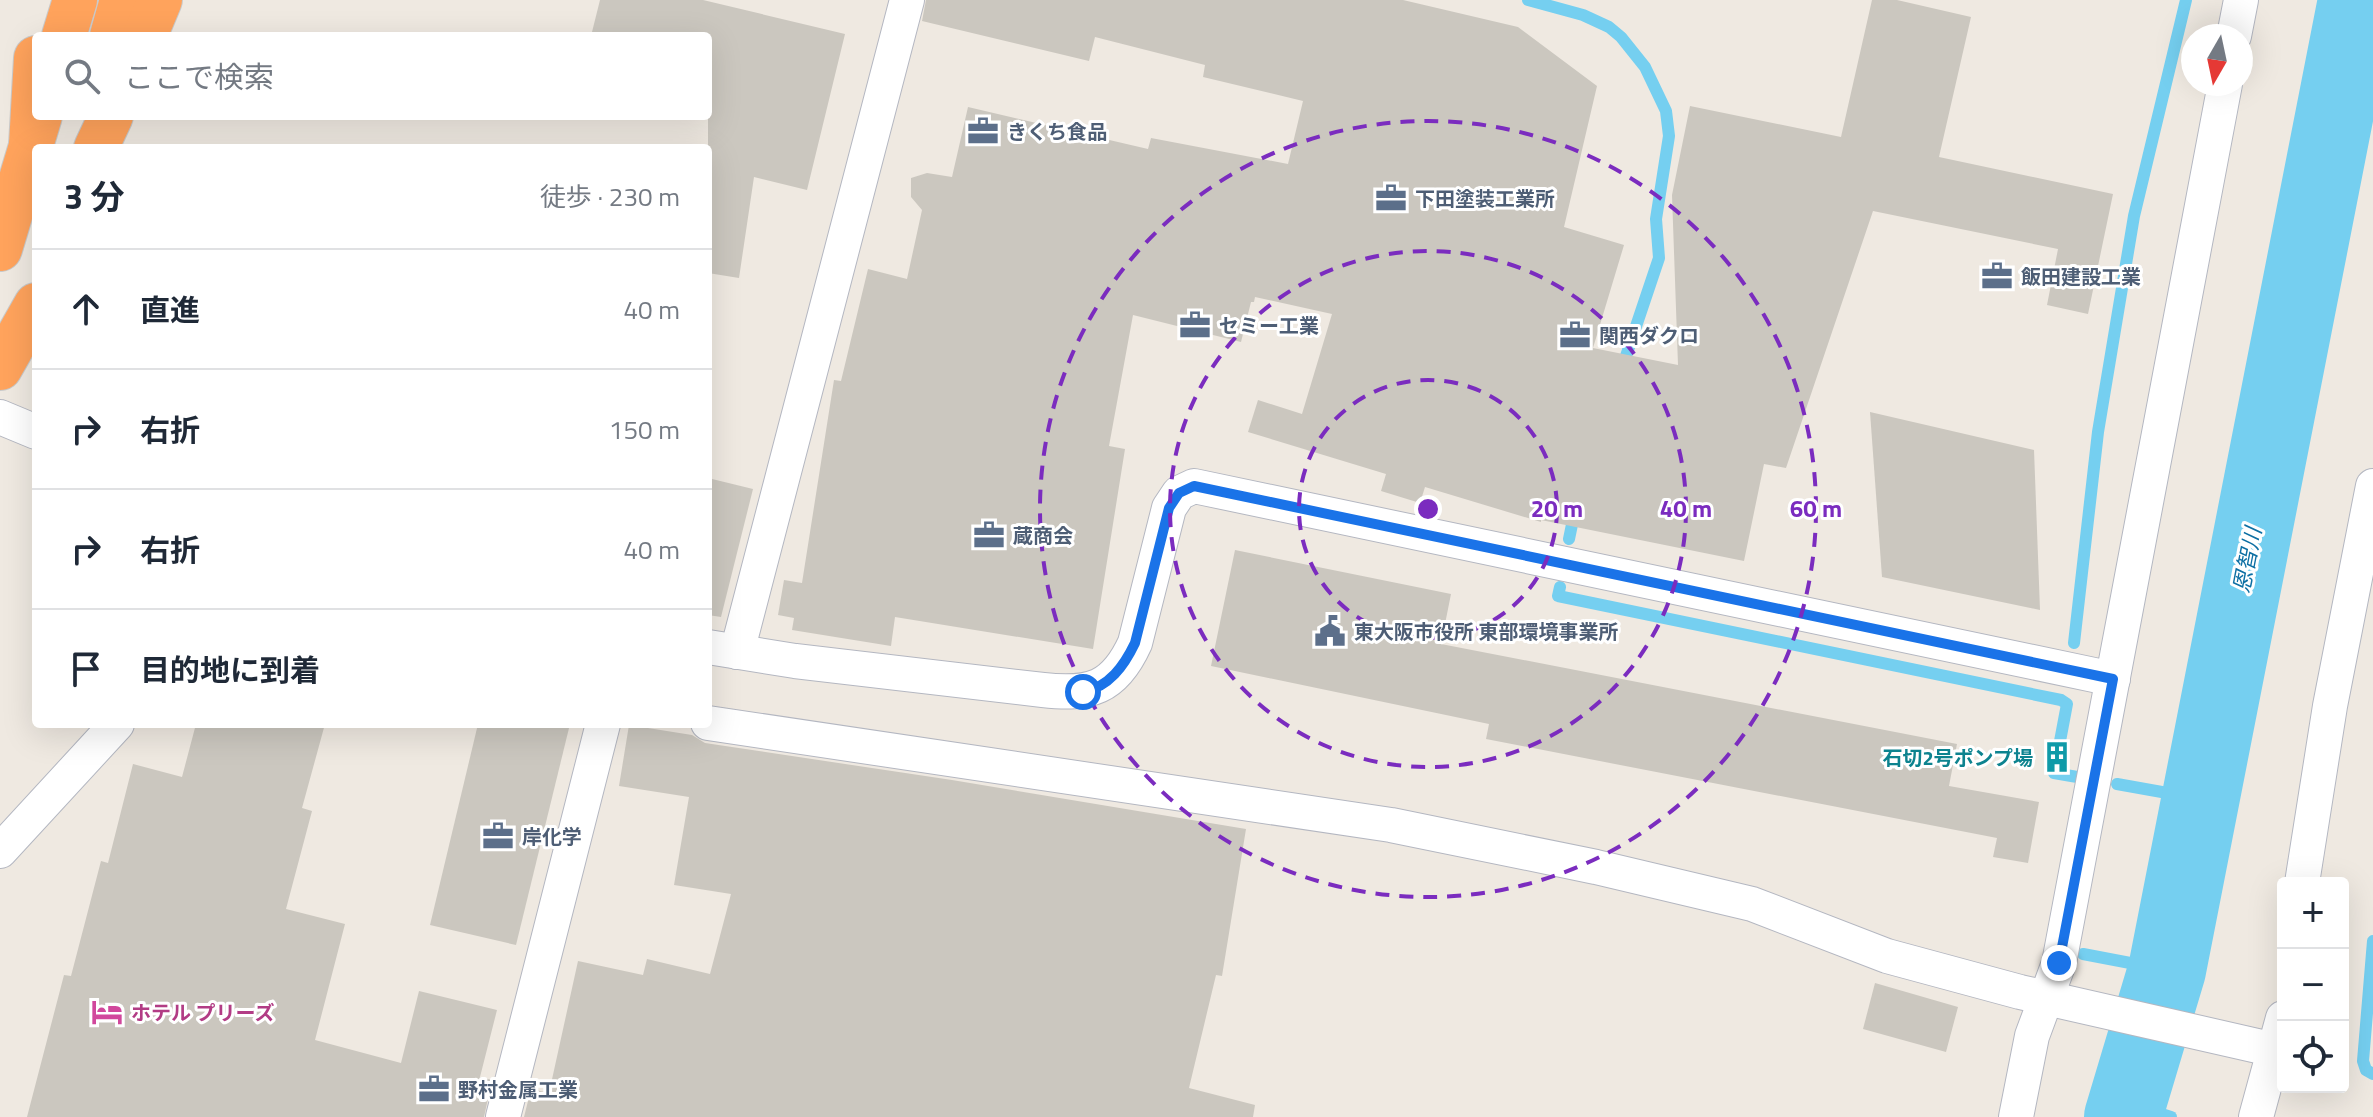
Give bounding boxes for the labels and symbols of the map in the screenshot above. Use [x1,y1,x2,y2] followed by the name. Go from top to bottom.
[2181,24,2253,96] north arrow
[966,114,1000,148] office icon: きくち食品
[1007,116,1107,147] place label: きくち食品
[1374,181,1408,215] office icon: 下田塗装工業所
[1415,183,1555,214] place label: 下田塗装工業所
[1980,259,2014,293] office icon: 飯田建設工業
[2021,261,2141,292] place label: 飯田建設工業
[1178,308,1212,342] office icon: セミー工業
[1219,310,1319,341] place label: セミー工業
[1558,318,1592,352] office icon: 関西ダクロ
[1599,320,1699,351] place label: 関西ダクロ
[1531,490,1583,526] text: 20 m
[1660,490,1712,526] text: 40 m
[1790,490,1842,526] text: 60 m
[1414,495,1442,523] centre of rings
[972,518,1006,552] office icon: 蔵商会
[1013,520,1073,551] place label: 蔵商会
[2224,522,2270,596] water label: 恩智川
[1313,614,1347,648] public building icon: 東大阪市役所 東部環境事業所
[1354,616,1618,647] place label: 東大阪市役所 東部環境事業所
[1065,674,1101,710] route start
[2040,740,2074,774] building icon: 石切2号ポンプ場
[1882,742,2033,773] place label: 石切2号ポンプ場
[481,819,515,853] office icon: 岸化学
[522,821,582,852] place label: 岸化学
[2041,945,2077,981] route end
[90,995,124,1029] hotel icon: ホテル プリーズ
[131,997,274,1028] place label: ホテル プリーズ
[417,1072,451,1106] office icon: 野村金属工業
[458,1074,578,1105] place label: 野村金属工業

